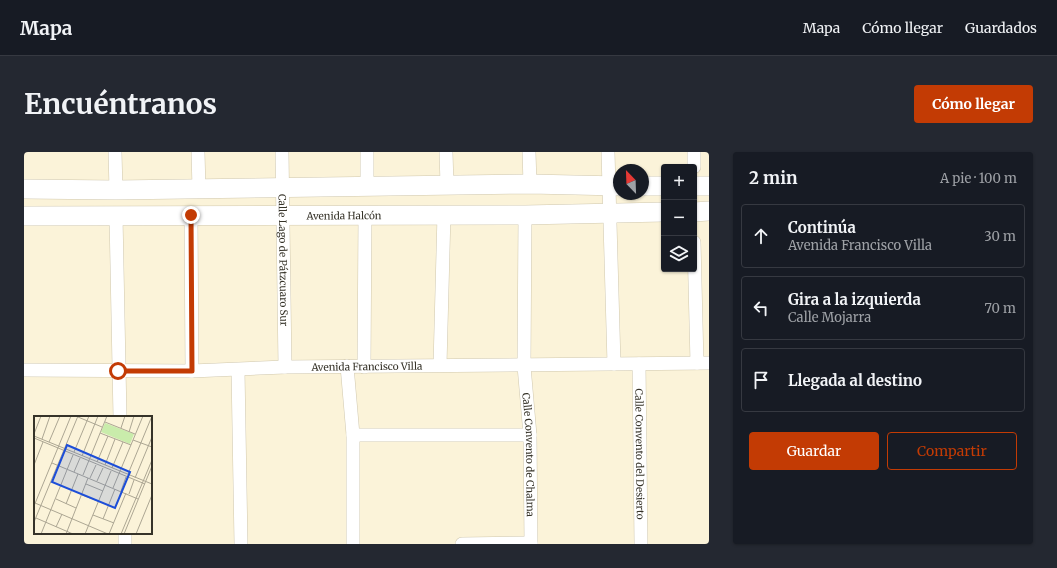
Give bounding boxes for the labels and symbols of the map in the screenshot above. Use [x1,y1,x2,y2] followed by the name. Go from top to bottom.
[613,164,649,200] north arrow
[276,194,290,327] street label: Calle Lago de Pátzcuaro Sur
[182,206,200,224] route end
[306,209,382,222] street label: Avenida Halcón
[310,360,423,374] street label: Avenida Francisco Villa
[109,362,127,380] route start
[632,388,647,520] street label: Calle Convento del Desierto
[519,392,537,518] street label: Calle Convento de Chalma
[34,416,152,534] inset map

